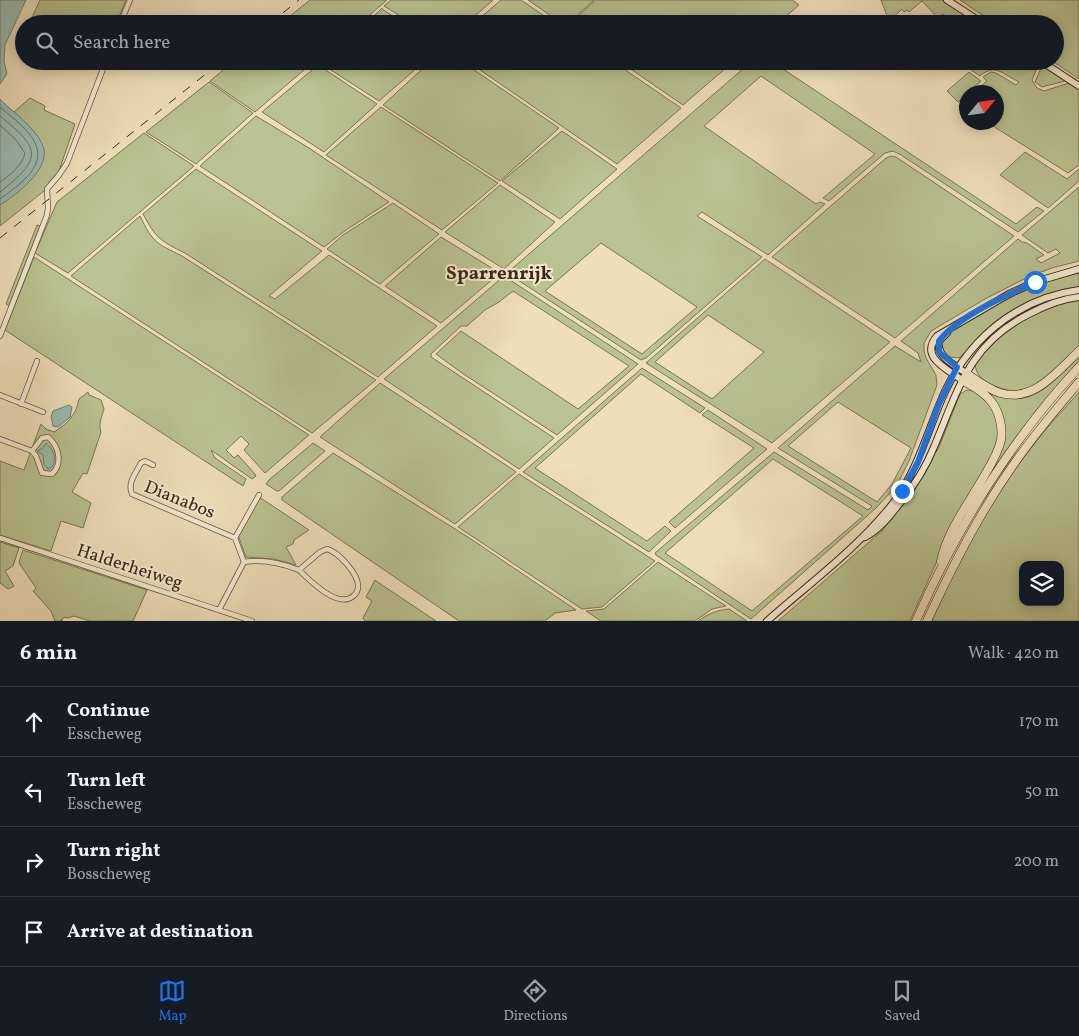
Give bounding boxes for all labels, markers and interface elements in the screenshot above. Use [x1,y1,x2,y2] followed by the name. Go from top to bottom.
[15,15,1064,70] search box
[33,29,61,57] icon: search
[73,30,170,56] text: Search here
[959,85,1004,130] north arrow
[446,261,552,287] district label: Sparrenrijk
[1024,271,1047,294] route start
[140,475,219,526] street label: Dianabos
[891,480,914,503] route end
[73,538,186,596] street label: Halderheiweg
[1019,561,1064,606] map controls
[1019,561,1064,606] button: layers
[20,639,77,668] text: 6 min
[968,643,1059,665] text: Walk · 420 m
[67,698,150,724] text: Continue
[20,708,48,736] icon: ahead
[1019,711,1059,733] text: 170 m
[67,724,142,746] text: Esscheweg
[67,768,146,794] text: Turn left
[20,778,48,806] icon: left
[1025,781,1059,803] text: 50 m
[67,794,142,816] text: Esscheweg
[67,838,160,864] text: Turn right
[20,848,48,876] icon: right
[1014,851,1059,873] text: 200 m
[67,864,151,886] text: Bosscheweg
[20,918,48,946] icon: arrive
[67,919,253,945] text: Arrive at destination
[158,977,186,1026] tab: Map
[503,977,568,1026] tab: Directions
[884,977,921,1026] tab: Saved

